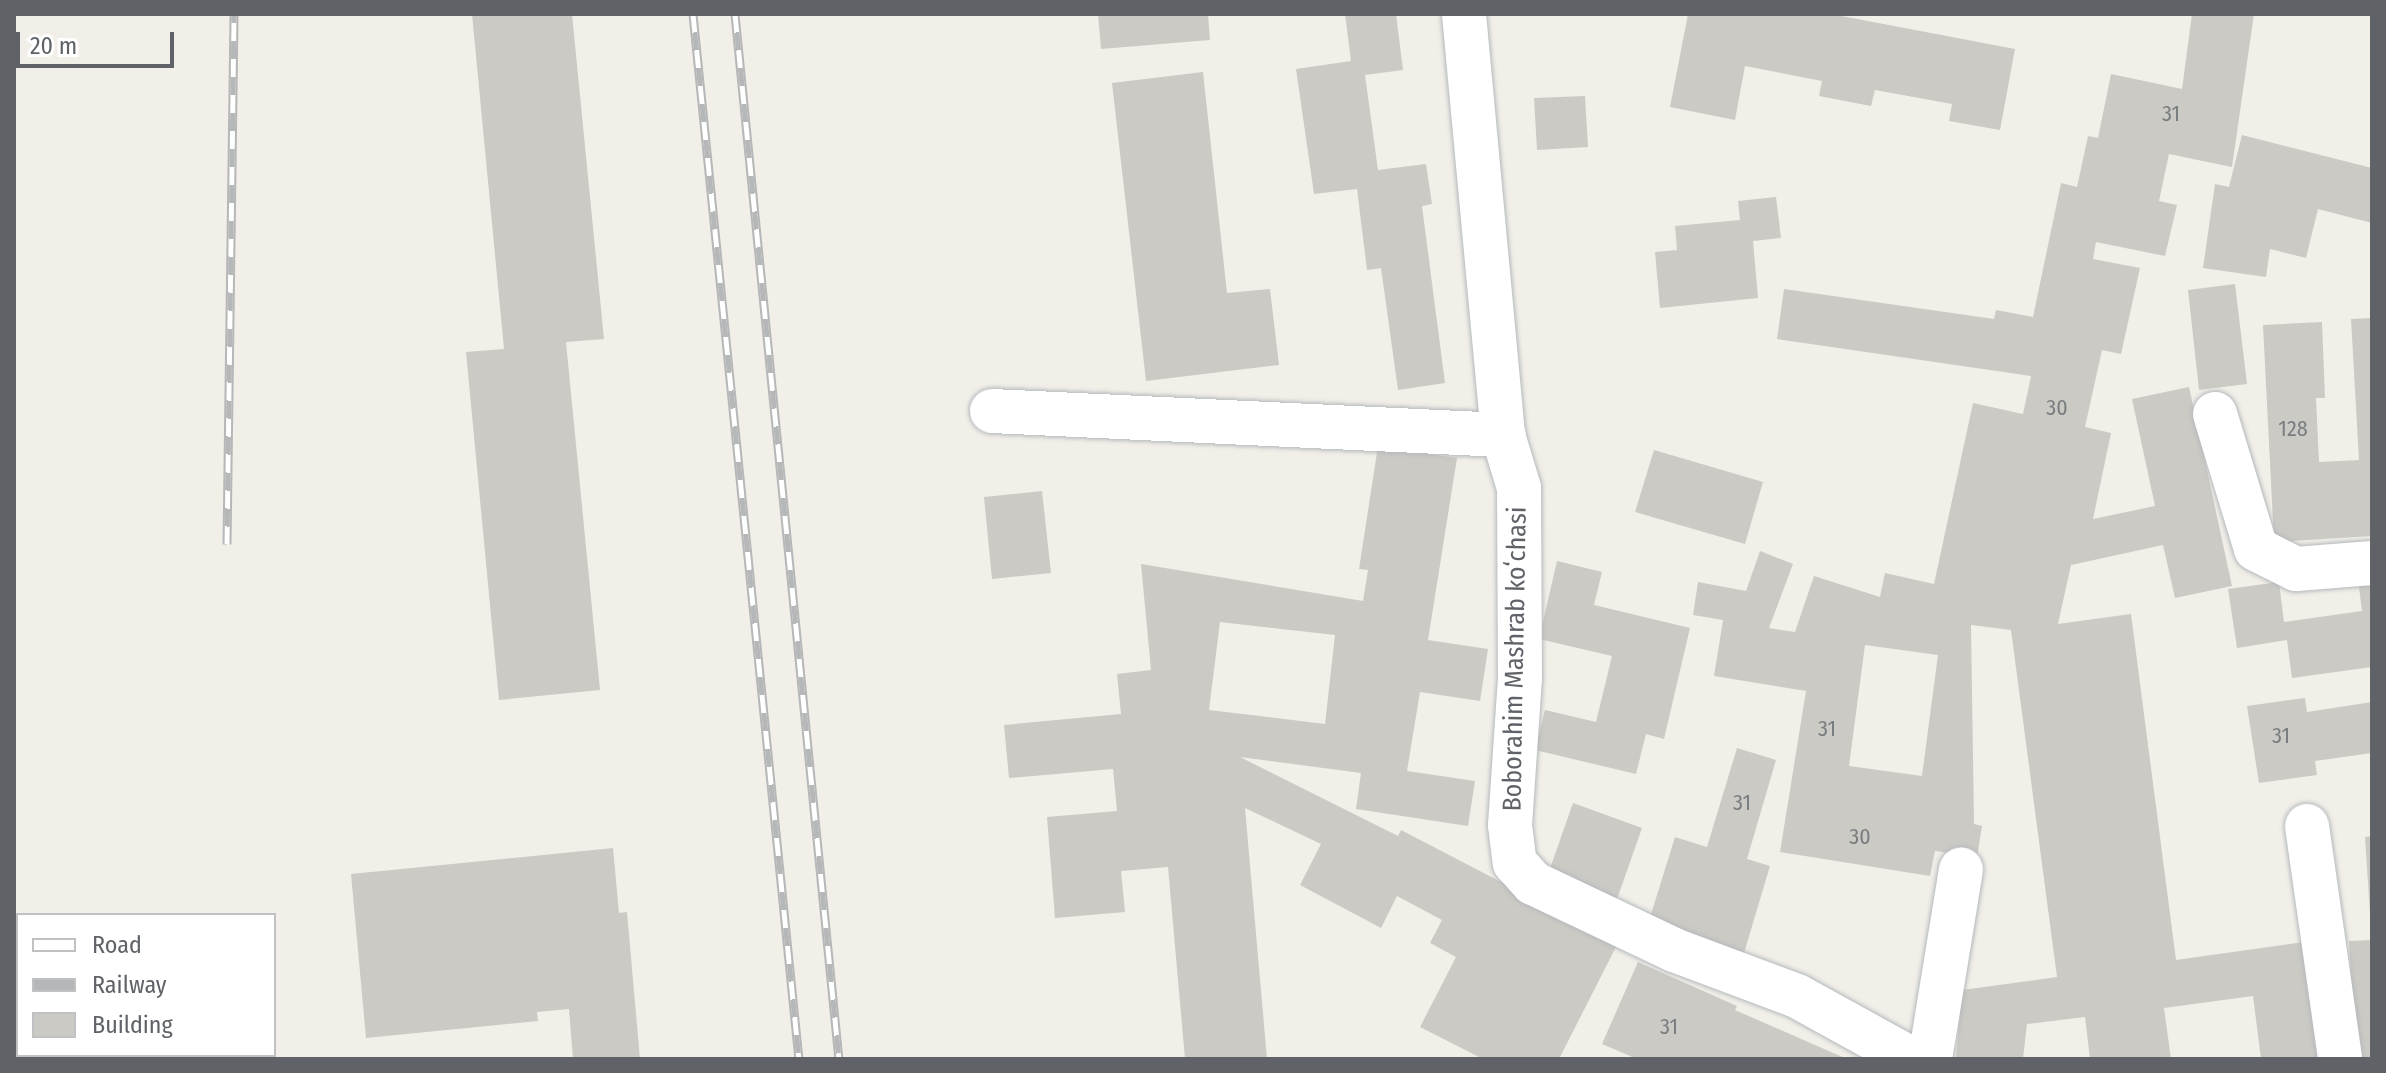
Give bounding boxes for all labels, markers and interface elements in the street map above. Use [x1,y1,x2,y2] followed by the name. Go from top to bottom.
[20,16,178,66] scale bar
[30,32,77,60] text: 20 m
[2162,101,2180,127] house number: 31
[2046,395,2068,421] house number: 30
[2278,416,2308,442] house number: 128
[1497,506,1533,812] street label: Boborahim Mashrab koʻchasi
[1818,716,1836,742] house number: 31
[2272,723,2290,749] house number: 31
[1733,790,1751,816] house number: 31
[1849,824,1871,850] house number: 30
[16,913,276,1057] legend
[92,931,142,959] text: Road
[92,971,167,999] text: Railway
[92,1011,173,1039] text: Building
[1660,1014,1678,1040] house number: 31

